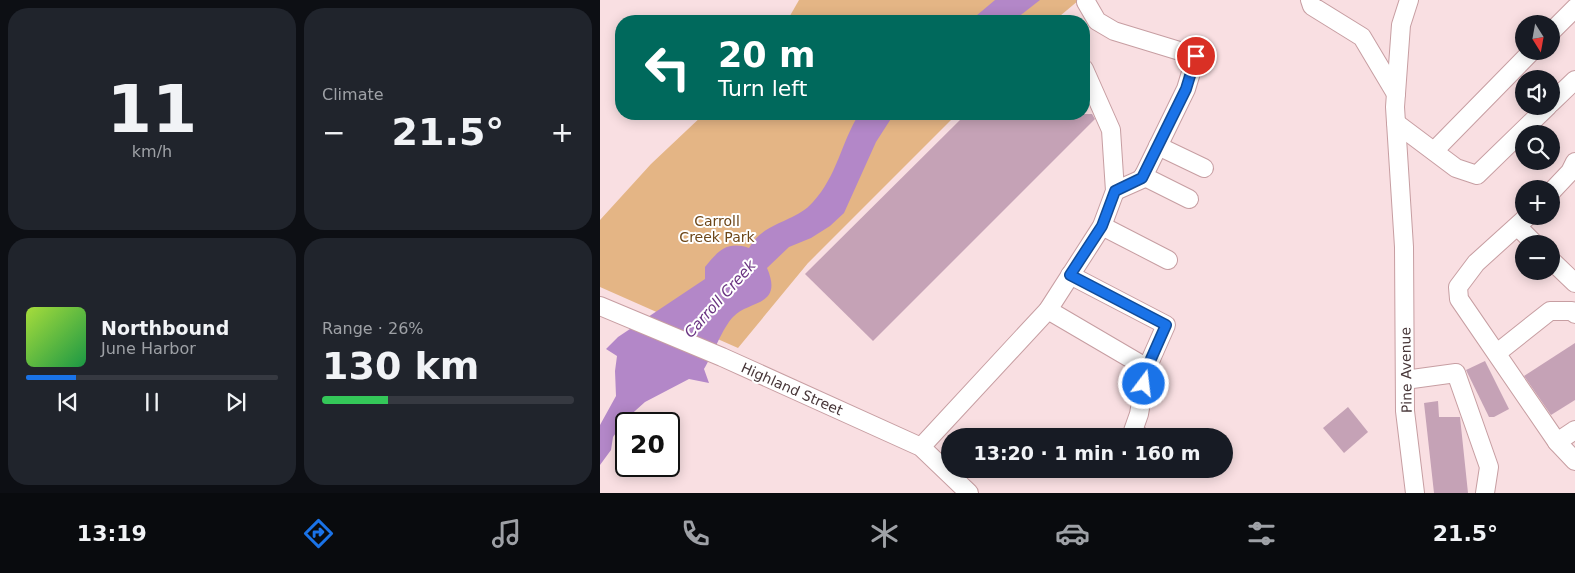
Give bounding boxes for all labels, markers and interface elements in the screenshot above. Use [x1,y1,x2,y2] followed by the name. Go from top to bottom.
[1515,15,1560,60] north arrow
[1515,15,1560,280] map controls
[635,35,700,100] icon: left
[718,35,815,75] text: 20 m
[1175,35,1217,77] pin
[1182,42,1210,70] icon: arrive
[1515,70,1560,115] button: sound
[107,72,197,147] text: 11
[718,76,807,101] text: Turn left
[322,85,384,104] text: Climate
[392,110,504,154] text: 21.5°
[322,116,345,149] text: −
[551,116,574,149] text: +
[1515,125,1560,170] button: search
[132,142,172,161] text: km/h
[1515,180,1560,225] button: +
[679,213,756,245] park label: Carroll Creek Park
[1515,235,1560,280] button: −
[680,256,760,341] water label: Carroll Creek
[101,317,229,339] text: Northbound
[322,319,424,338] text: Range · 26%
[1397,327,1415,413] street label: Pine Avenue
[101,339,196,358] text: June Harbor
[322,344,479,388] text: 130 km
[1117,357,1169,409] position arrow
[739,359,846,419] street label: Highland Street
[54,388,82,416] icon: previous
[138,388,166,416] icon: pause
[222,388,250,416] icon: next
[615,412,680,477] speed limit sign: 20
[973,442,1201,464] text: 13:20 · 1 min · 160 m
[301,516,336,551] icon: directions
[489,516,524,551] icon: music
[678,516,713,551] icon: phone
[867,516,902,551] icon: climate
[1055,516,1090,551] icon: car
[1244,516,1279,551] icon: filters
[77,521,147,546] text: 13:19
[1433,521,1498,546] text: 21.5°

